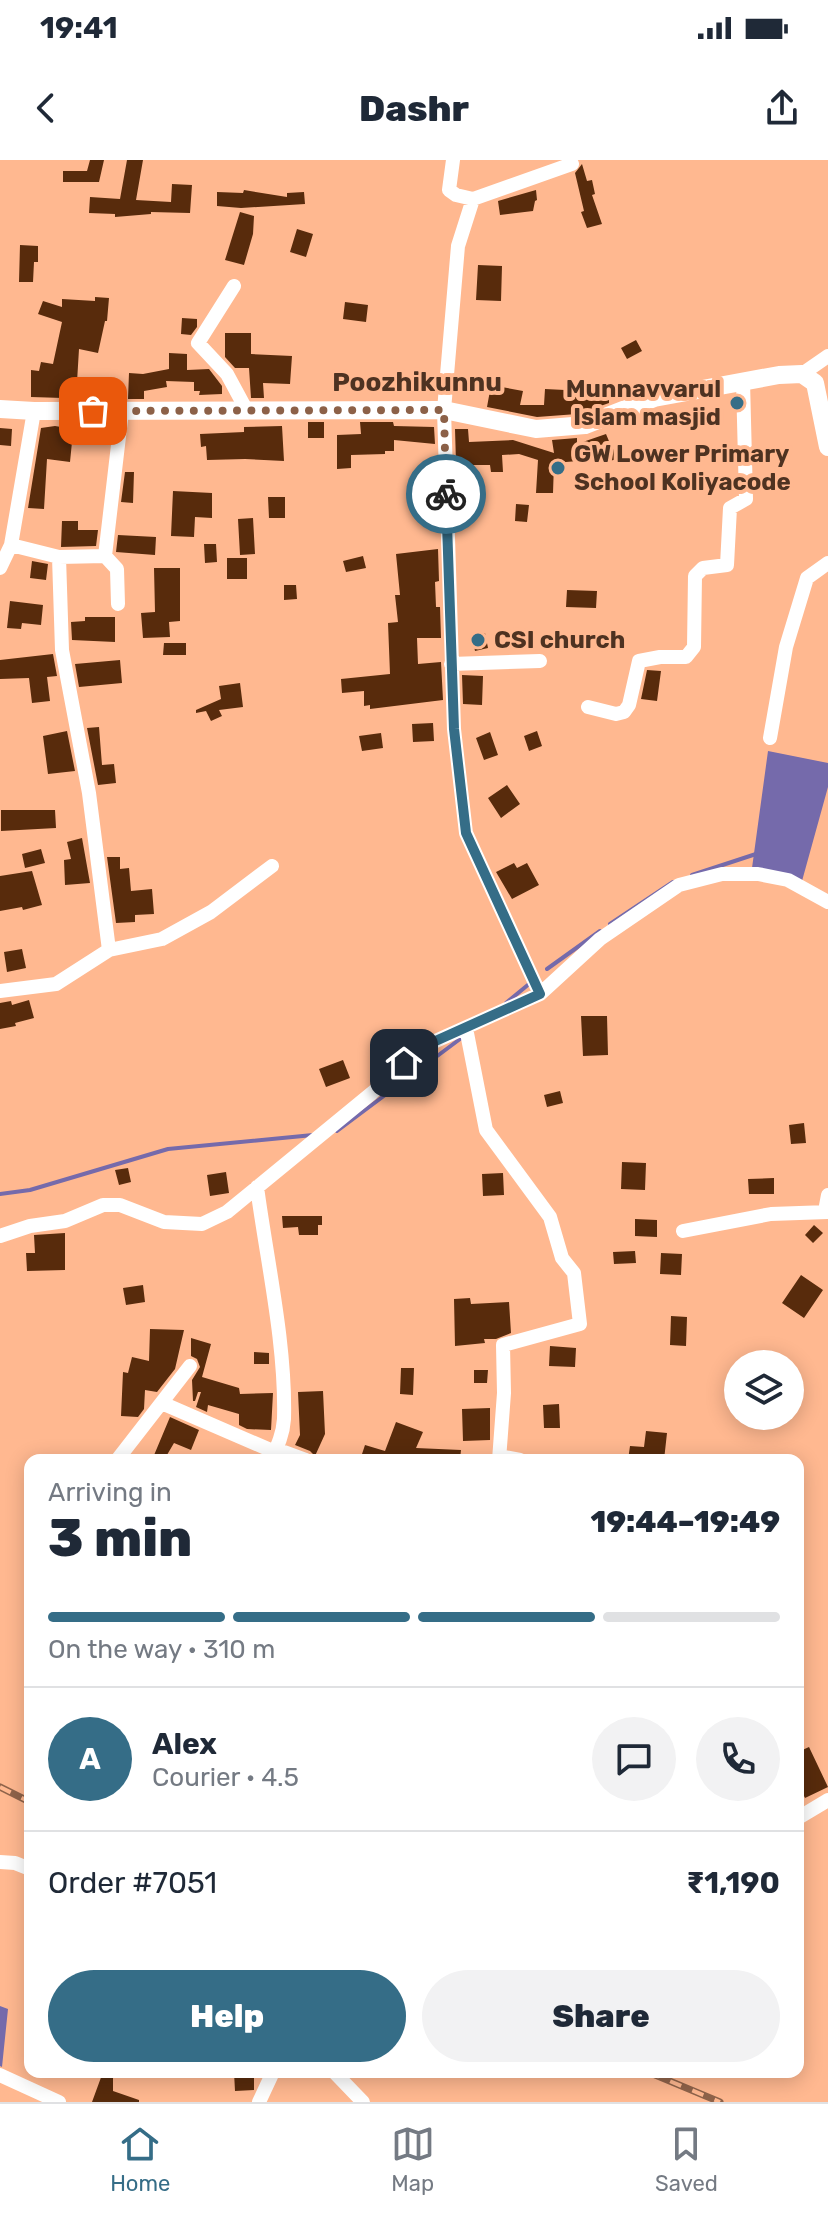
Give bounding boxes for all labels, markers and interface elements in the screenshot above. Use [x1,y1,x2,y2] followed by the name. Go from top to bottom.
[40,10,118,46] text: 19:41
[24,86,68,130] icon: back
[760,86,804,130] icon: share
[359,87,469,130] text: Dashr
[332,367,502,398] district label: Poozhikunnu
[566,375,721,431] place label: Munnavvarul Islam masjid
[59,377,127,445] pin
[71,389,115,433] icon: bag
[728,394,746,412] marker: Munnavvarul Islam masjid
[574,440,791,496] place label: GW Lower Primary School Koliyacode
[406,454,486,534] courier
[549,459,567,477] marker: GW Lower Primary School Koliyacode
[424,472,468,516] icon: bike
[494,626,625,654] place label: CSI church
[469,631,487,649] marker: CSI church
[370,1029,438,1097] pin
[382,1041,426,1085] icon: home
[724,1350,804,1430] map controls
[724,1350,804,1430] button: layers
[48,1477,172,1508] text: Arriving in
[590,1504,780,1540] text: 19:44–19:49
[48,1507,192,1569] text: 3 min
[48,1634,275,1665] text: On the way · 310 m
[592,1717,676,1801] button: chat
[696,1717,780,1801] button: phone
[152,1726,217,1762] text: Alex
[79,1741,101,1777] text: A
[152,1762,299,1793] text: Courier · 4.5
[48,1865,217,1901] text: Order #7051
[686,1865,780,1901] text: ₹1,190
[48,1970,406,2062] button: Help
[422,1970,780,2062] button: Share
[110,2122,170,2197] tab: Home
[391,2122,435,2197] tab: Map
[655,2122,718,2197] tab: Saved

